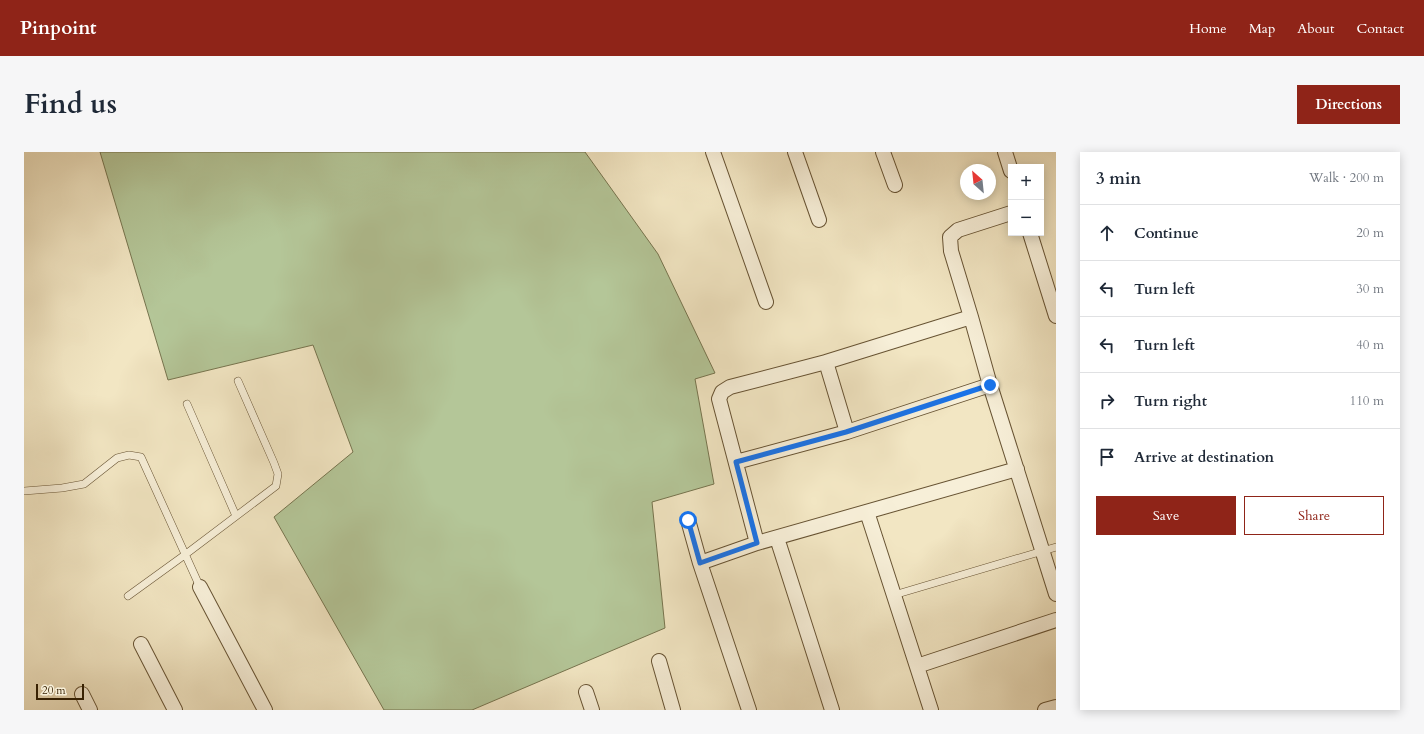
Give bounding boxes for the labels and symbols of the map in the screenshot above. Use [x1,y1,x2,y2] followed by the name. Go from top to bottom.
[960,164,996,200] north arrow
[981,376,999,394] route end
[679,511,697,529] route start
[36,682,84,701] scale bar

